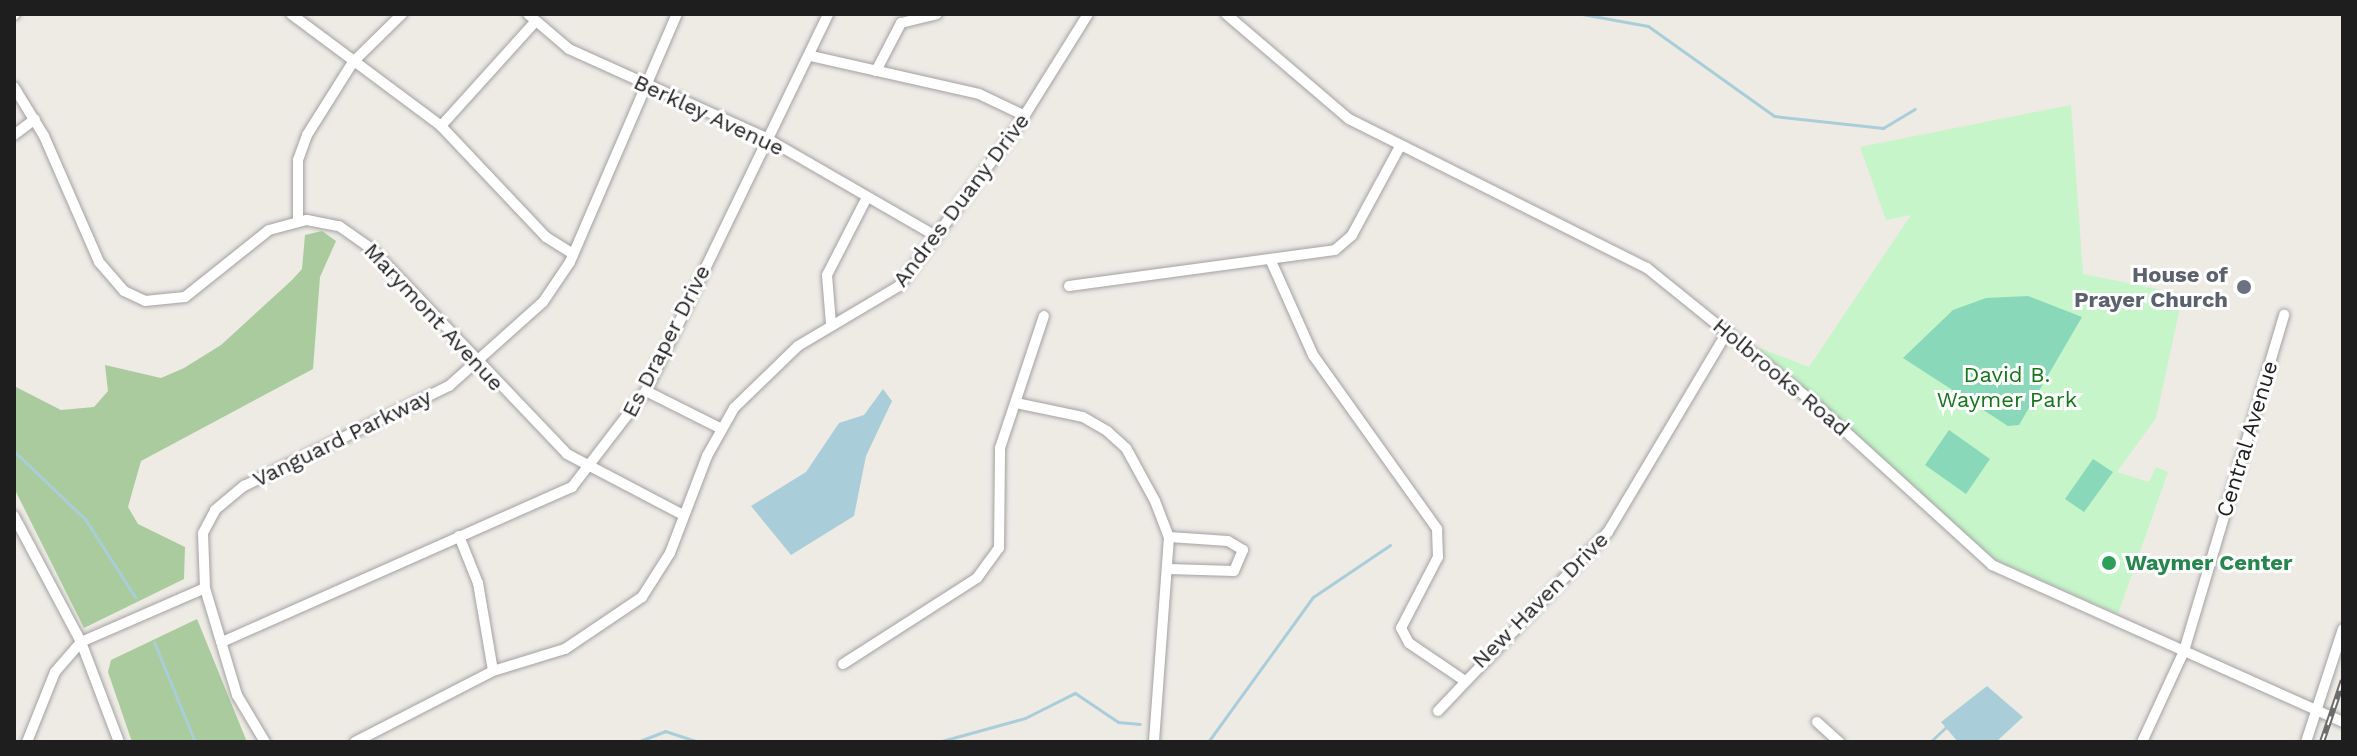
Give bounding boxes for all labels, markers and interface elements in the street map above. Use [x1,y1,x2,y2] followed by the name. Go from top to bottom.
[629,68,789,162] street label: Berkley Avenue
[887,108,1035,292] street label: Andres Duany Drive
[358,237,510,397] street label: Marymont Avenue
[616,260,716,422] street label: Es Draper Drive
[2074,261,2228,312] place label: House of Prayer Church
[2235,278,2253,296] marker: House of Prayer Church
[1707,312,1855,442] street label: Holbrooks Road
[2210,357,2284,521] street label: Central Avenue
[1937,361,2077,412] park label: David B. Waymer Park
[248,383,436,493] street label: Vanguard Parkway
[1466,526,1614,674] street label: New Haven Drive
[2125,550,2293,576] place label: Waymer Center
[2100,554,2118,572] marker: Waymer Center

